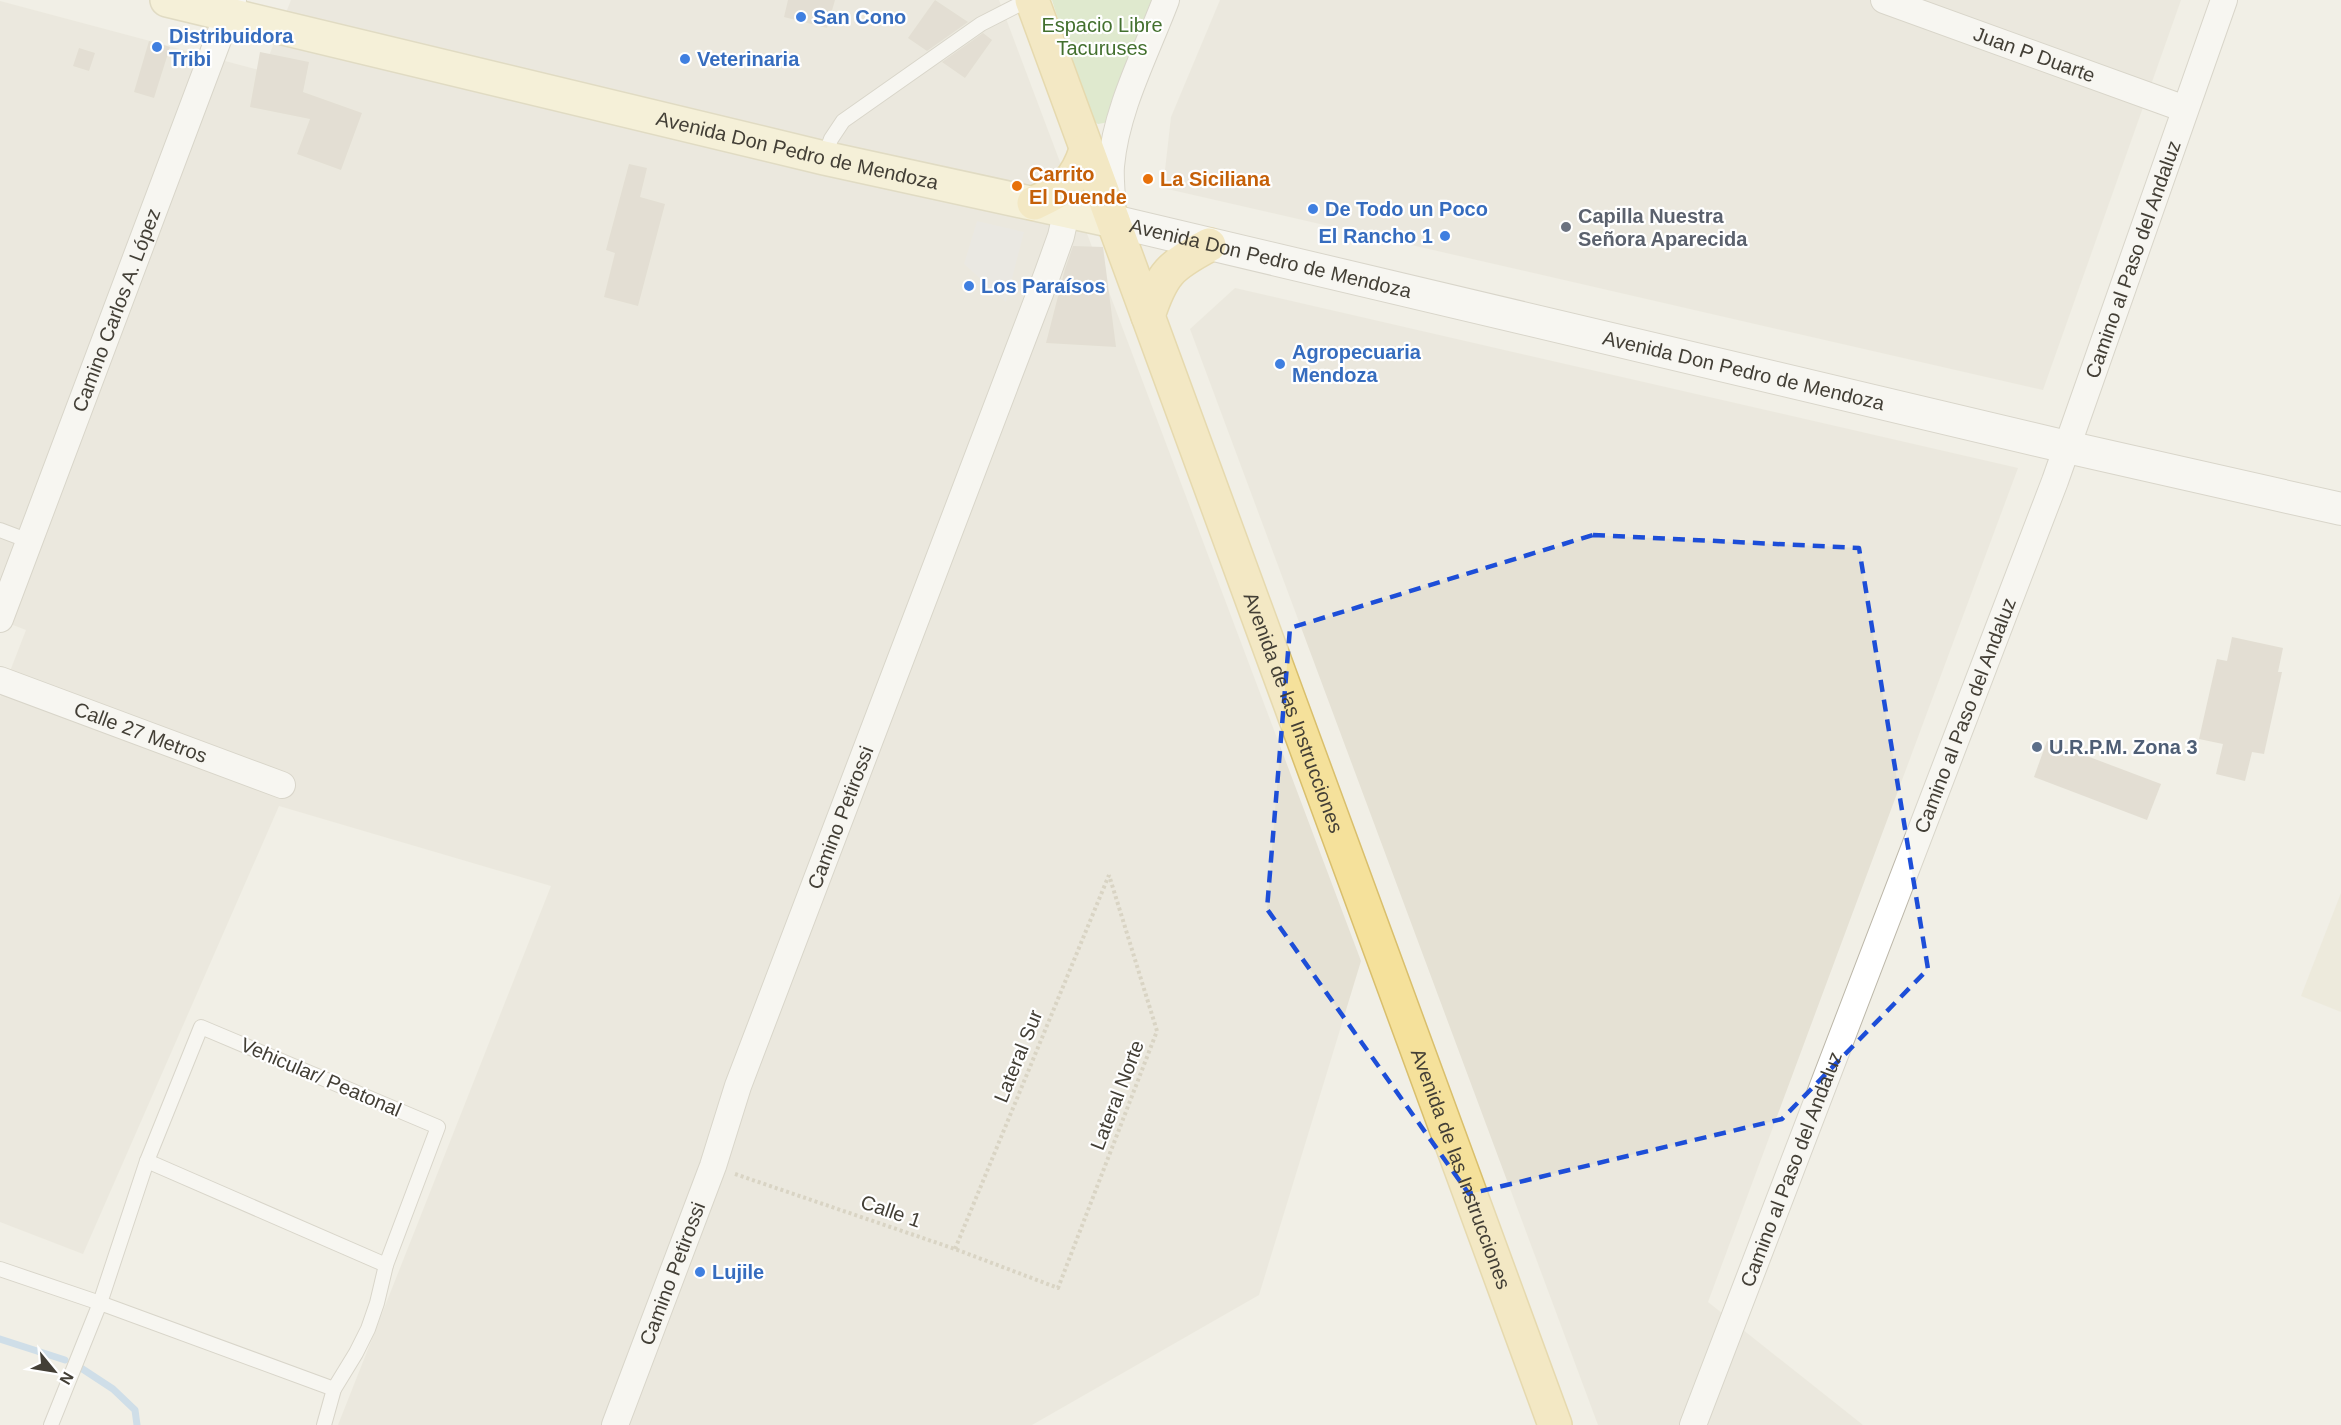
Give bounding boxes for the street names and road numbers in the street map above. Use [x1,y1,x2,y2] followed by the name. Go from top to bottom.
[1971,22,2098,87] street label: Juan P Duarte
[654,107,941,194] street label: Avenida Don Pedro de Mendoza
[2081,138,2185,381] street label: Camino al Paso del Andaluz
[68,205,165,415] street label: Camino Carlos A. López
[1128,214,1415,303] street label: Avenida Don Pedro de Mendoza
[1600,326,1887,415] street label: Avenida Don Pedro de Mendoza
[1239,589,1348,836] street label: Avenida de las Instrucciones
[1910,595,2020,836] street label: Camino al Paso del Andaluz
[71,698,210,767] street label: Calle 27 Metros
[803,743,877,892] street label: Camino Petirossi
[989,1006,1047,1105] street label: Lateral Sur
[237,1033,405,1121] street label: Vehicular/ Peatonal
[1086,1037,1148,1153] street label: Lateral Norte
[1407,1046,1515,1292] street label: Avenida de las Instrucciones
[1736,1048,1846,1290] street label: Camino al Paso del Andaluz
[858,1190,924,1232] street label: Calle 1
[635,1199,709,1348] street label: Camino Petirossi

